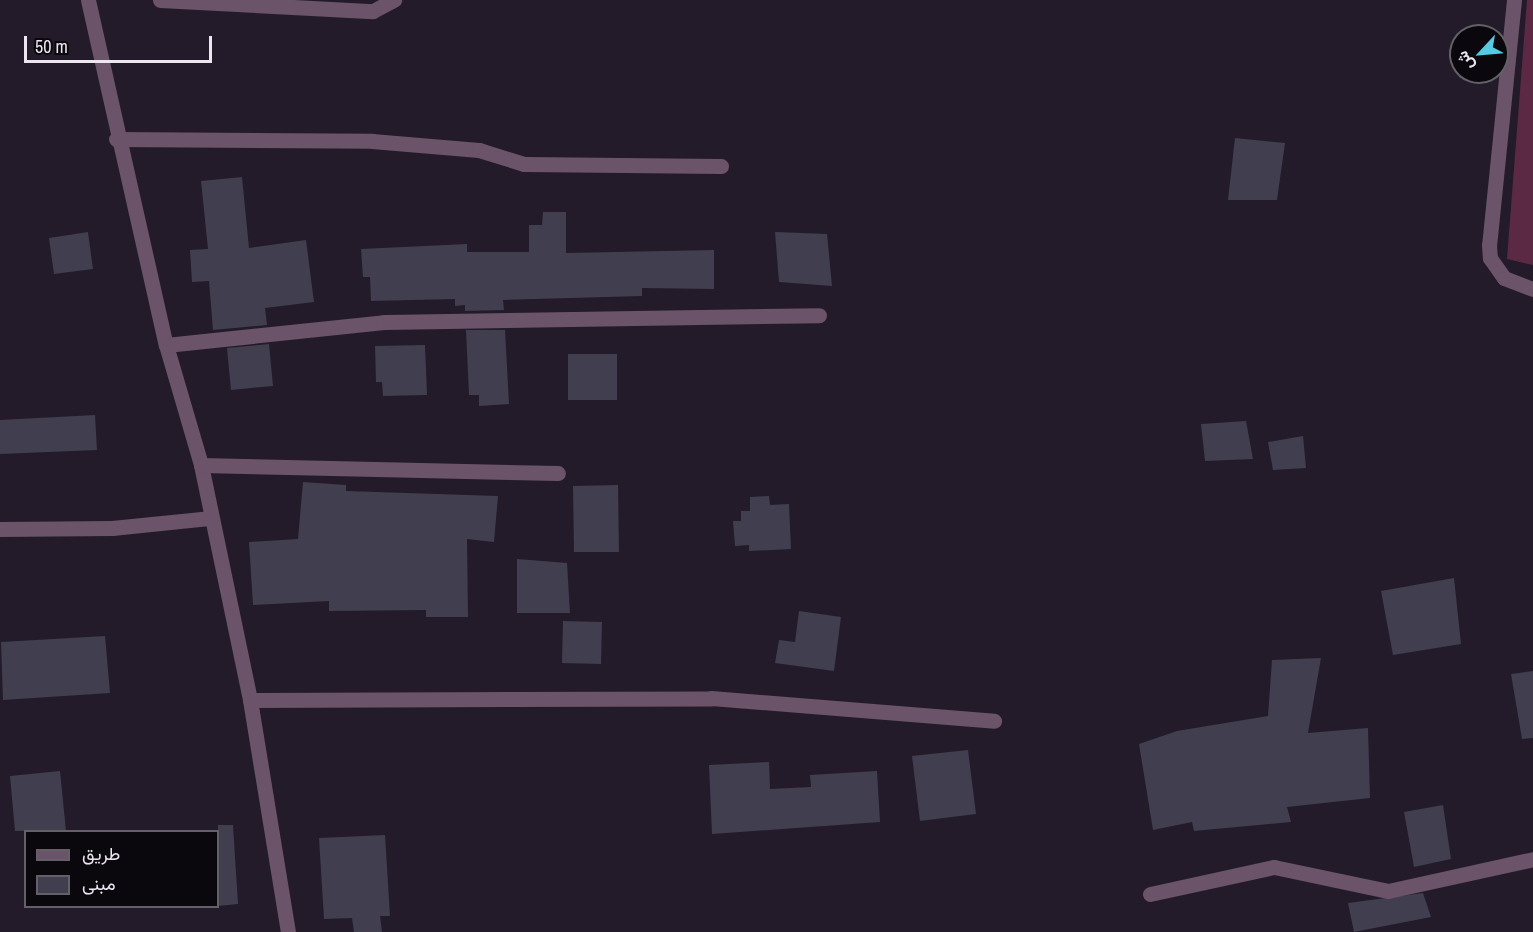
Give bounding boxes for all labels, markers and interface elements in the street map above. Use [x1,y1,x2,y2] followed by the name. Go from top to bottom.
[27,24,214,62] scale bar
[1449,24,1509,84] north arrow
[35,34,68,59] text: 50 m
[1451,48,1479,74] text: ش
[24,830,219,908] legend
[82,841,120,866] text: طريق
[82,871,116,896] text: مبنى

